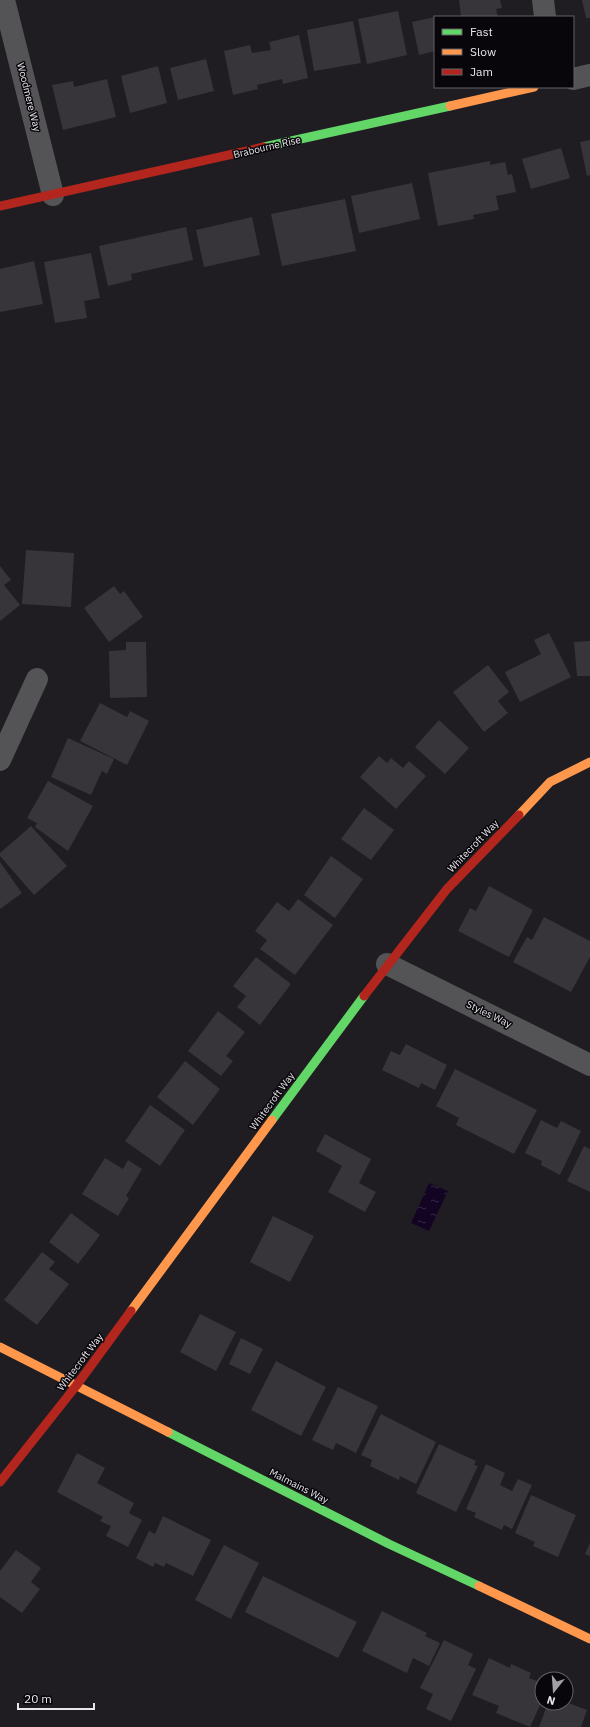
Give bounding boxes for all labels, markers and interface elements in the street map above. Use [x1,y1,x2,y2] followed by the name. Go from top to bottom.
[434,16,574,88] legend
[470,24,493,39] text: Fast
[470,44,496,59] text: Slow
[14,61,44,133] street label: Woodmere Way
[470,64,493,79] text: Jam
[232,133,303,161] street label: Brabourne Rise
[445,817,501,875] street label: Whitecroft Way
[464,997,514,1031] street label: Styles Way
[247,1069,297,1133] street label: Whitecroft Way
[54,1331,106,1393] street label: Whitecroft Way
[267,1466,331,1506] street label: Malmains Way
[534,1671,574,1711] north arrow
[18,1685,94,1711] scale bar
[24,1691,52,1706] text: 20 m
[545,1693,557,1708] text: N

